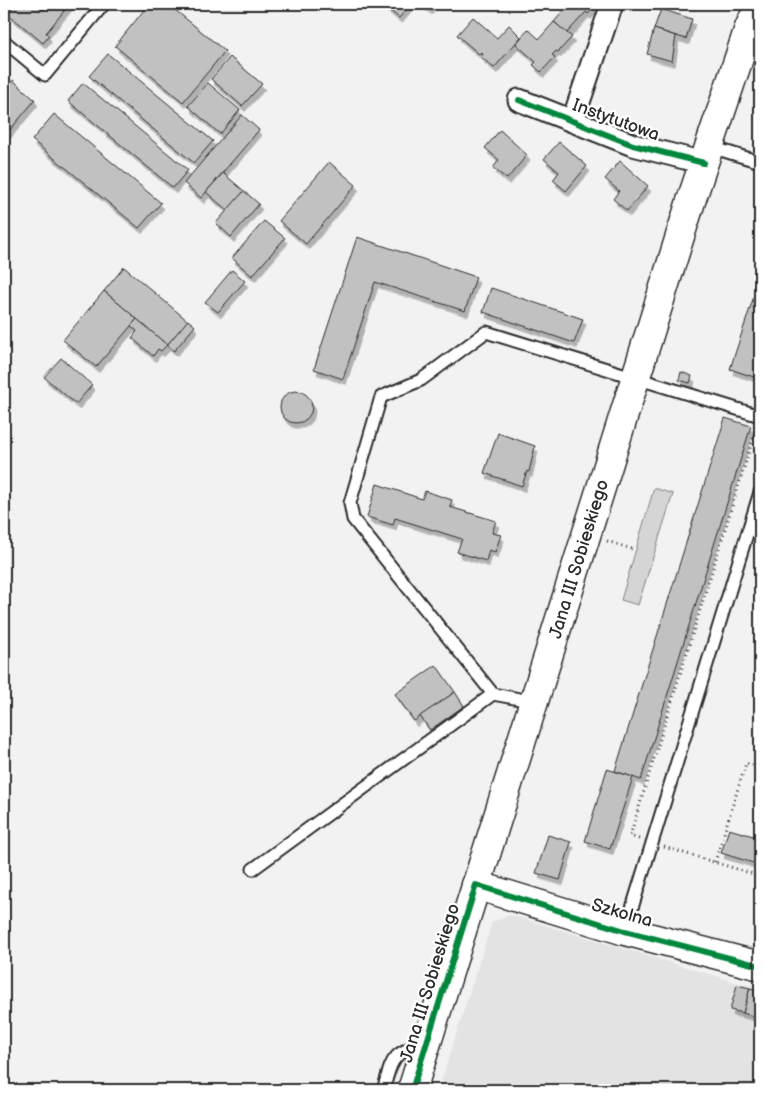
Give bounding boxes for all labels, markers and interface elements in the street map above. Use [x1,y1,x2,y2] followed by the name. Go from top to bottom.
[570,95,662,145] street label: Instytutowa
[545,477,613,641] street label: Jana III Sobieskiego
[589,894,655,932] street label: Szkolna
[396,901,464,1065] street label: Jana III Sobieskiego

